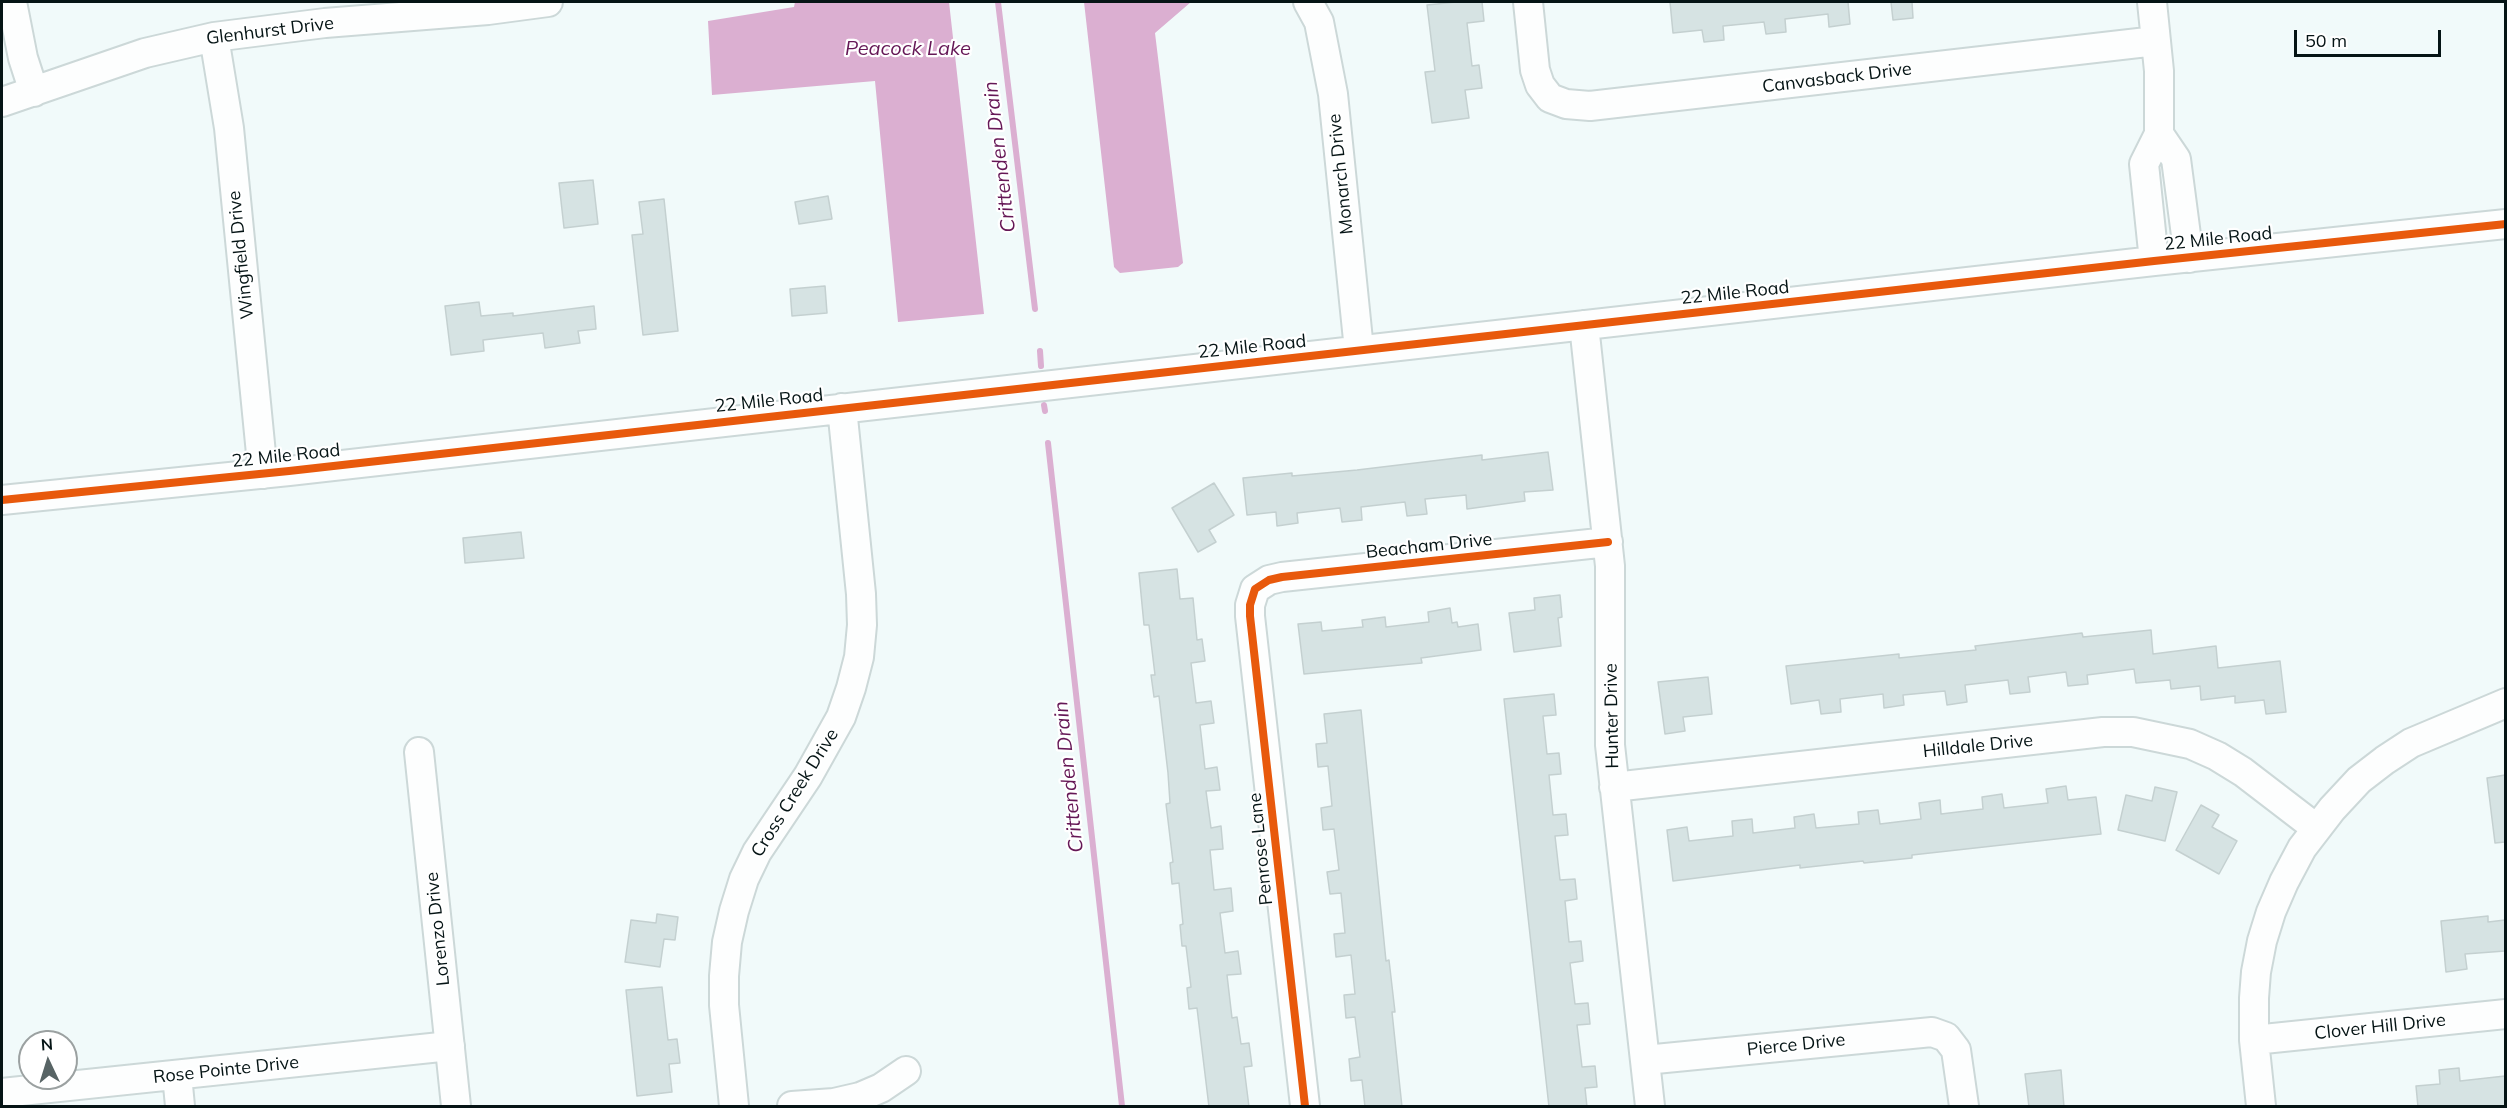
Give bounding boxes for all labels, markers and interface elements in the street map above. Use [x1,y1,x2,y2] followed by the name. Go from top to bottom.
[205,12,335,50] street label: Glenhurst Drive
[2297,18,2444,56] scale bar
[2305,29,2347,52] text: 50 m
[845,37,971,61] water label: Peacock Lake
[1761,58,1913,98] street label: Canvasback Drive
[979,80,1021,234] water label: Crittenden Drain
[1324,113,1358,235] street label: Monarch Drive
[224,190,258,320] street label: Wingfield Drive
[2163,223,2273,255] street label: 22 Mile Road
[1680,277,1790,309] street label: 22 Mile Road
[1197,331,1307,363] street label: 22 Mile Road
[714,385,824,417] street label: 22 Mile Road
[231,440,341,472] street label: 22 Mile Road
[1365,529,1493,563] street label: Beacham Drive
[1600,663,1624,769] street label: Hunter Drive
[1049,700,1089,854] water label: Crittenden Drain
[747,725,843,861] street label: Cross Creek Drive
[1922,729,2034,763] street label: Hilldale Drive
[1244,792,1278,906] street label: Penrose Lane
[421,871,455,987] street label: Lorenzo Drive
[2313,1009,2447,1045] street label: Clover Hill Drive
[1746,1029,1846,1061] street label: Pierce Drive
[18,1030,78,1090] north arrow
[40,1034,54,1054] text: N
[152,1052,300,1088] street label: Rose Pointe Drive

